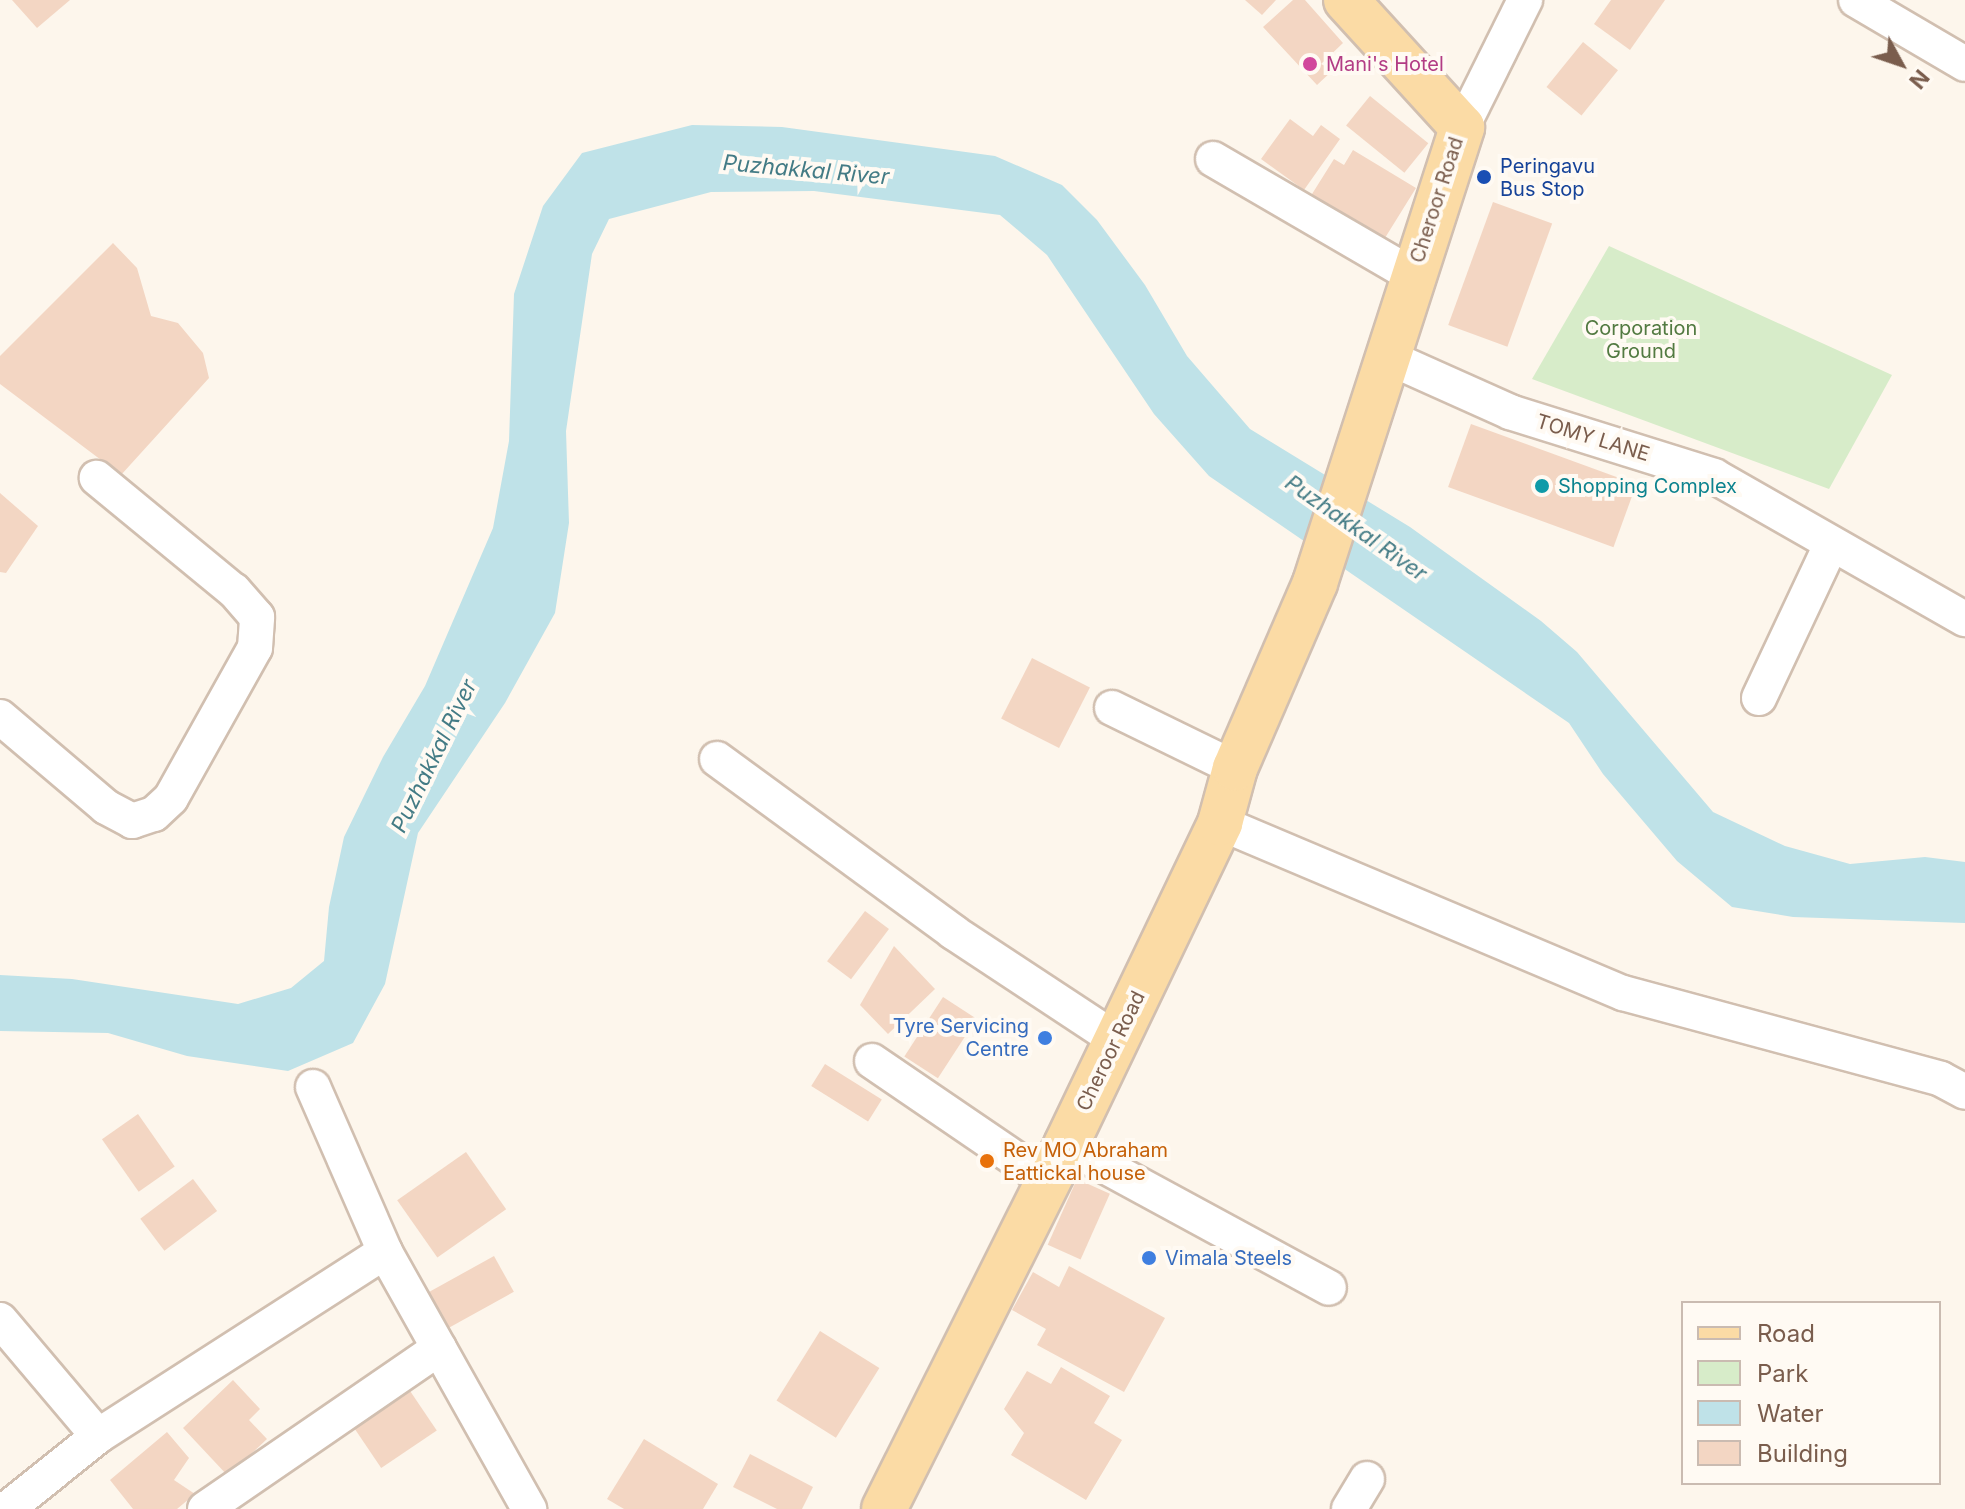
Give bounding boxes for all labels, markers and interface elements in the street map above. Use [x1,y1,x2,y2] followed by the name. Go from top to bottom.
[1861,24,1941,104] north arrow
[1326,52,1444,76] place label: Mani's Hotel
[1301,55,1319,73] marker: Mani's Hotel
[1904,65,1935,94] text: N
[1405,134,1469,266] street label: Cheroor Road
[722,150,890,190] water label: Puzhakkal River
[1500,154,1595,201] place label: Peringavu Bus Stop
[1475,168,1493,186] marker: Peringavu Bus Stop
[1585,317,1697,364] park label: Corporation Ground
[1534,409,1652,467] street label: TOMY LANE
[1280,469,1432,587] water label: Puzhakkal River
[1558,474,1737,498] place label: Shopping Complex
[1533,477,1551,495] marker: Shopping Complex
[386,675,482,837] water label: Puzhakkal River
[1072,987,1150,1115] street label: Cheroor Road
[893,1014,1029,1061] place label: Tyre Servicing Centre
[1036,1029,1054,1047] marker: Tyre Servicing Centre
[1003,1138,1168,1185] place label: Rev MO Abraham Eattickal house
[978,1152,996,1170] marker: Rev MO Abraham Eattickal house
[1165,1246,1292,1270] place label: Vimala Steels
[1140,1249,1158,1267] marker: Vimala Steels
[1681,1301,1941,1485] legend
[1757,1319,1815,1348] text: Road
[1757,1359,1808,1388] text: Park
[1757,1399,1824,1428] text: Water
[1757,1439,1848,1468] text: Building

